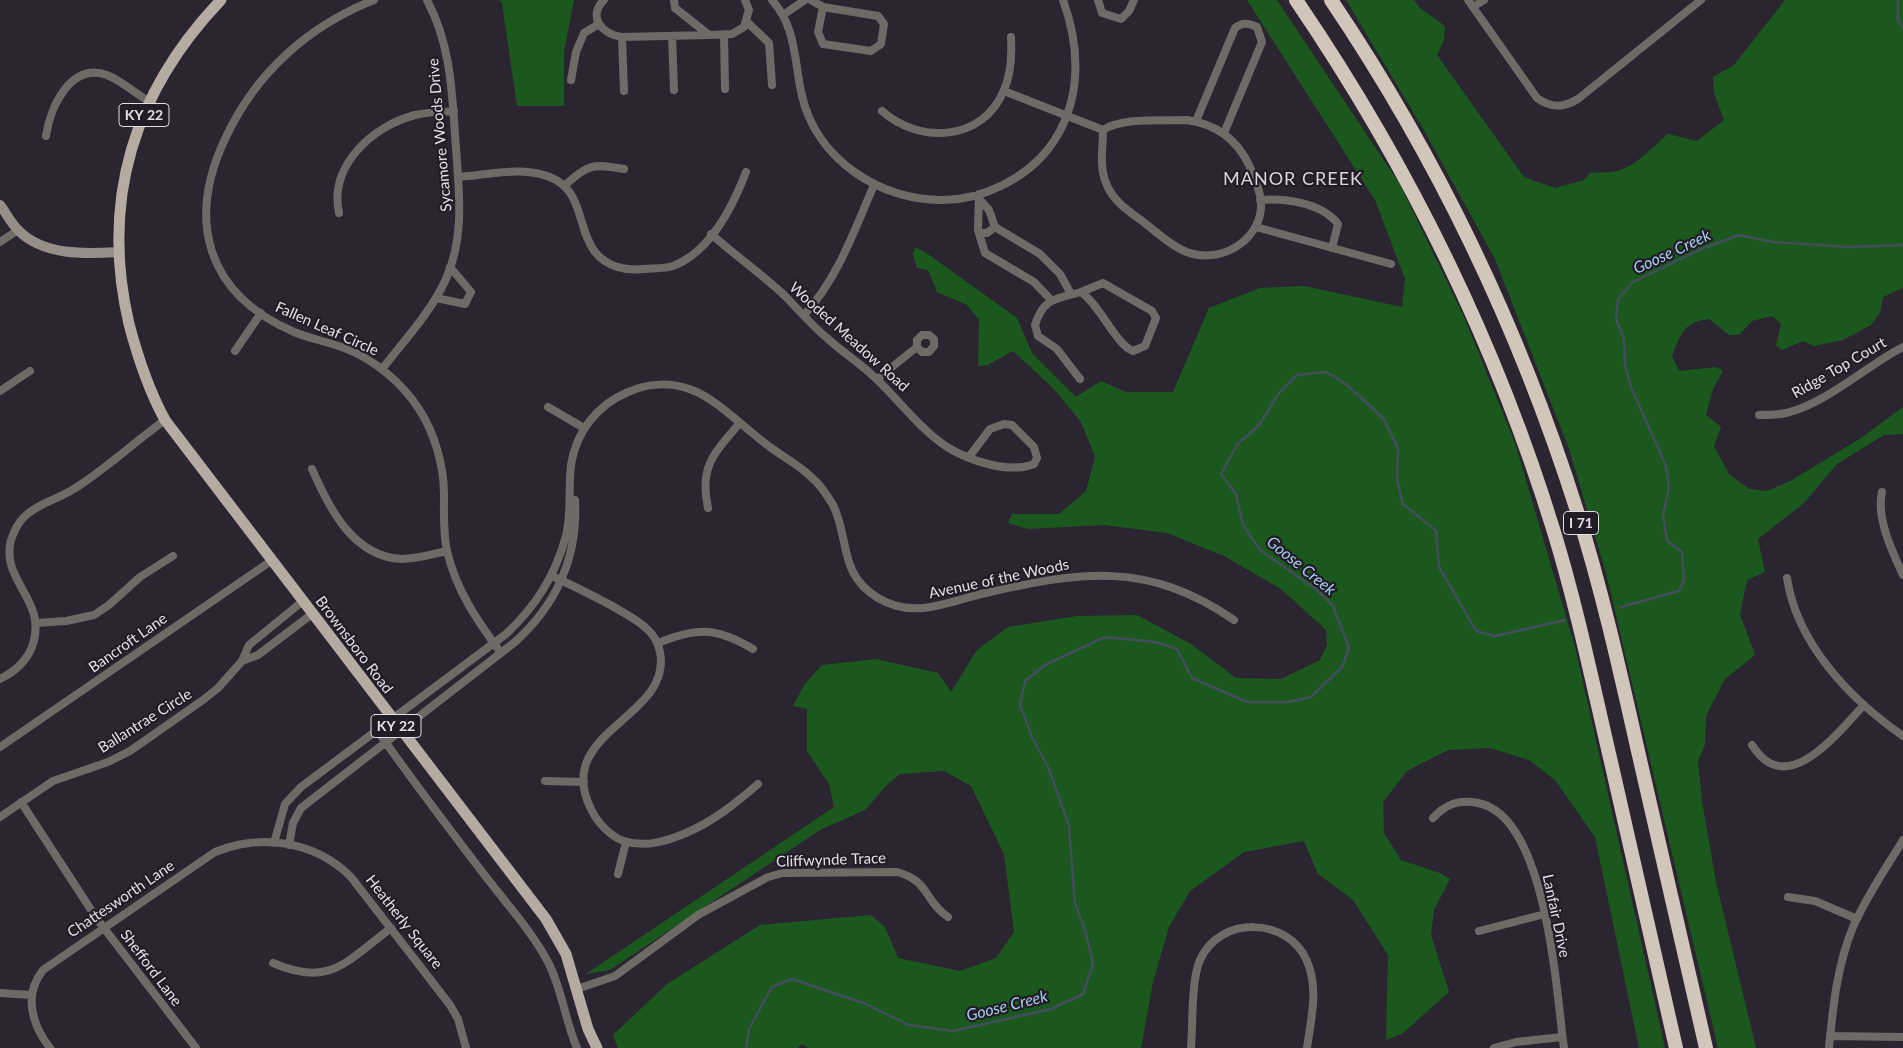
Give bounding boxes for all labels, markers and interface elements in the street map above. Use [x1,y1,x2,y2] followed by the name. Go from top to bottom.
[424,58,456,212] street label: Sycamore Woods Drive
[119,104,169,126] road number: KY 22
[1222,168,1364,190] district label: MANOR CREEK
[1630,226,1714,278] water label: Goose Creek
[785,278,913,396] street label: Wooded Meadow Road
[273,298,381,360] street label: Fallen Leaf Circle
[1789,334,1889,402] street label: Ridge Top Court
[1564,512,1598,534] road number: I 71
[1263,532,1339,600] water label: Goose Creek
[927,555,1071,603] street label: Avenue of the Woods
[311,593,397,697] street label: Brownsboro Road
[85,609,171,677] street label: Bancroft Lane
[95,685,195,757] street label: Ballantrae Circle
[371,714,421,738] road number: KY 22
[776,849,886,871] street label: Cliffwynde Trace
[64,857,178,941] street label: Chattesworth Lane
[362,871,446,973] street label: Heatherly Square
[1538,873,1574,959] street label: Lanfair Drive
[116,926,186,1010] street label: Shefford Lane
[964,987,1050,1025] water label: Goose Creek

